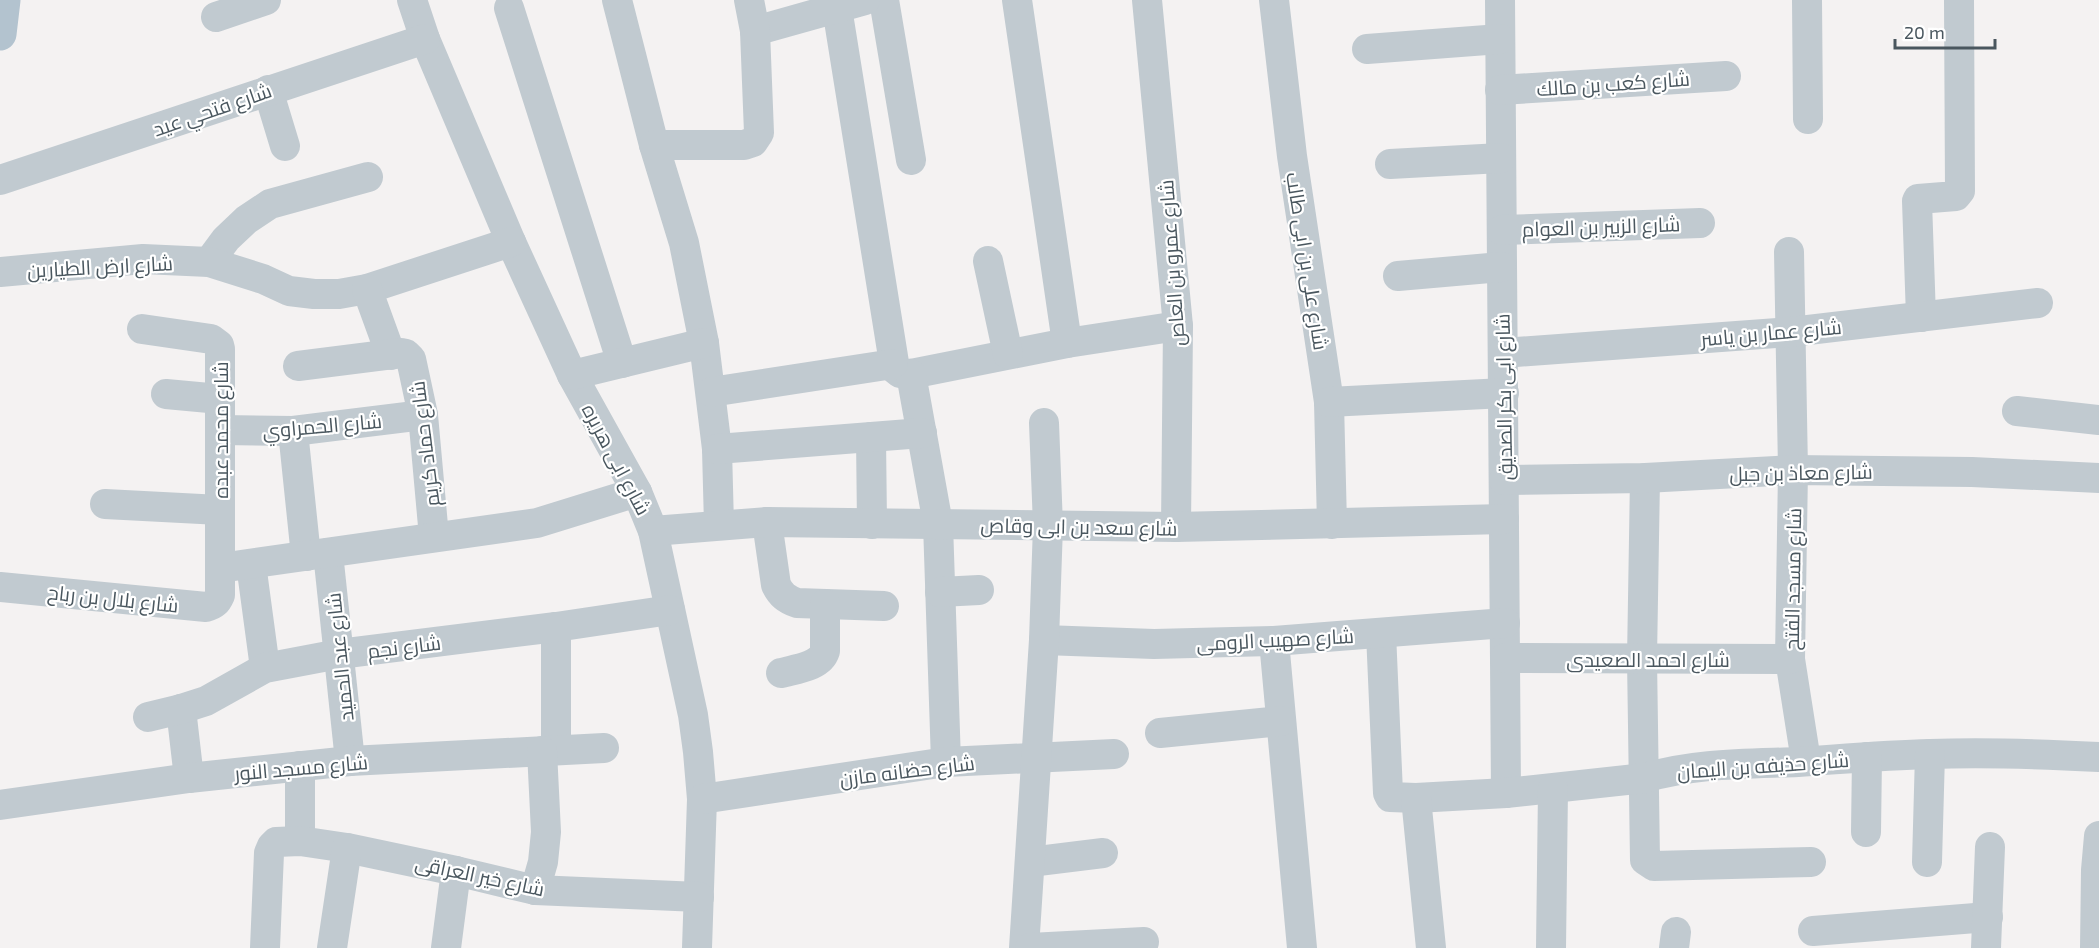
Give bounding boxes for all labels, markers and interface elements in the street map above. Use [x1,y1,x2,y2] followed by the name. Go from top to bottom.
[1895,12,1996,50] scale bar
[1904,21,1945,43] text: 20 m
[1536,66,1691,103] street label: شارع كعب بن مالك
[150,77,276,145] street label: شارع فتحي عيد
[1279,170,1334,352] street label: شارع على بن ابى طالب
[1153,179,1192,347] street label: شارع عمرو بن العاص
[1521,211,1681,244] street label: شارع الزبير بن العوام
[26,250,174,285] street label: شارع ارض الطيارين
[1490,313,1519,481] street label: شارع ابى بكر الصديق
[1699,314,1843,353] street label: شارع عمار بن ياسر
[208,362,235,498] street label: شارع محمد عبده
[404,379,447,508] street label: شارع حماد كريم
[575,399,656,520] street label: شارع ابى هريره
[261,408,383,447] street label: شارع الحمراوي
[1729,459,1873,488] street label: شارع معاذ بن جبل
[1779,508,1808,651] street label: شارع مسجد الفتح
[980,512,1178,543] street label: شارع سعد بن ابى وقاص
[46,579,180,620] street label: شارع بلال بن رباح
[320,591,361,722] street label: شارع عبد الحميد
[1196,623,1355,658] street label: شارع صهيب الرومى
[366,630,442,665] street label: شارع نجم
[1566,647,1730,674] street label: شارع احمد الصعيدى
[1676,747,1850,786] street label: شارع حذيفه بن اليمان
[232,749,369,788] street label: شارع مسجد النور
[838,750,976,793] street label: شارع حضانه مازن
[413,850,547,903] street label: شارع خير العراقى

